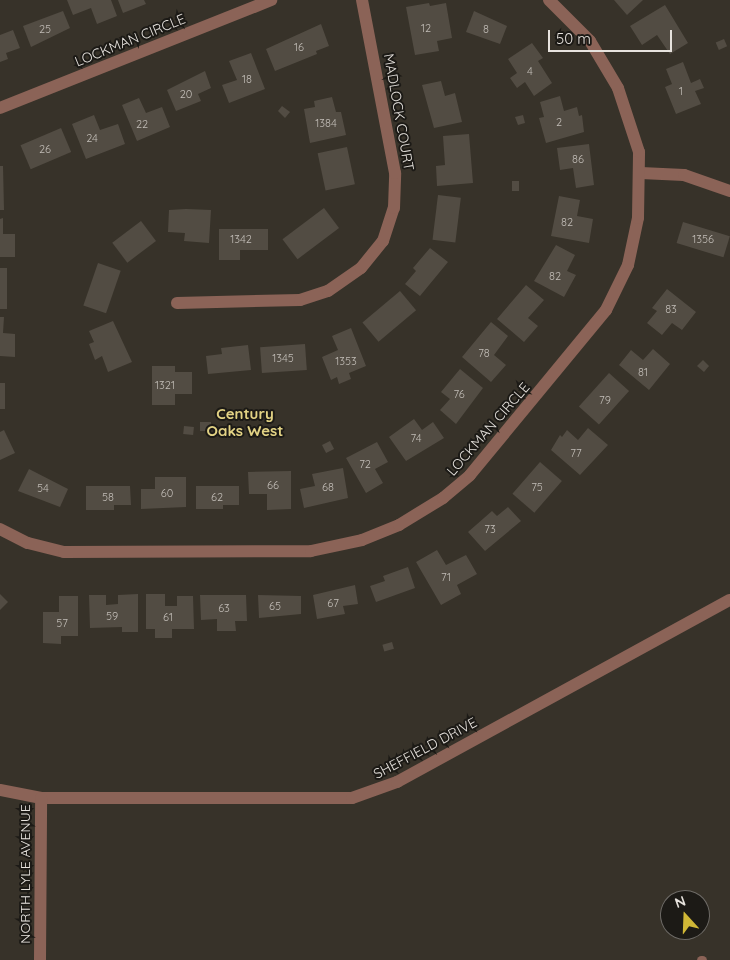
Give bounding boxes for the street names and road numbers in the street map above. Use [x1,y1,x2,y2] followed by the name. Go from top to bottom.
[72,10,188,70] street label: LOCKMAN CIRCLE
[380,52,418,172] street label: MADLOCK COURT
[443,379,533,479] street label: LOCKMAN CIRCLE
[370,714,480,782] street label: SHEFFIELD DRIVE
[17,804,33,944] street label: NORTH LYLE AVENUE

